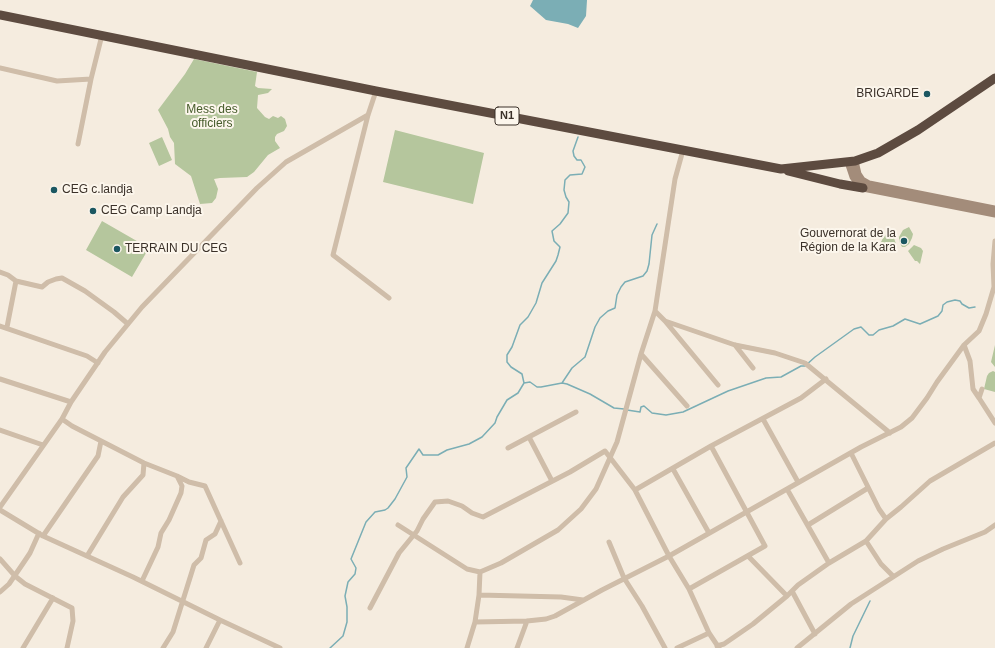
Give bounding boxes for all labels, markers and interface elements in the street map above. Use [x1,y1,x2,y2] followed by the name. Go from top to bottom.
[856,87,919,101] place label: BRIGARDE
[922,89,932,99] marker: BRIGARDE
[186,103,238,131] park label: Mess des officiers
[495,107,519,125] road number: N1
[62,183,133,197] place label: CEG c.landja
[49,185,59,195] marker: CEG c.landja
[101,204,202,218] place label: CEG Camp Landja
[88,206,98,216] marker: CEG Camp Landja
[800,227,896,255] place label: Gouvernorat de la Région de la Kara
[899,236,909,246] marker: Gouvernorat de la Région de la Kara
[125,242,228,256] place label: TERRAIN DU CEG
[112,244,122,254] marker: TERRAIN DU CEG

